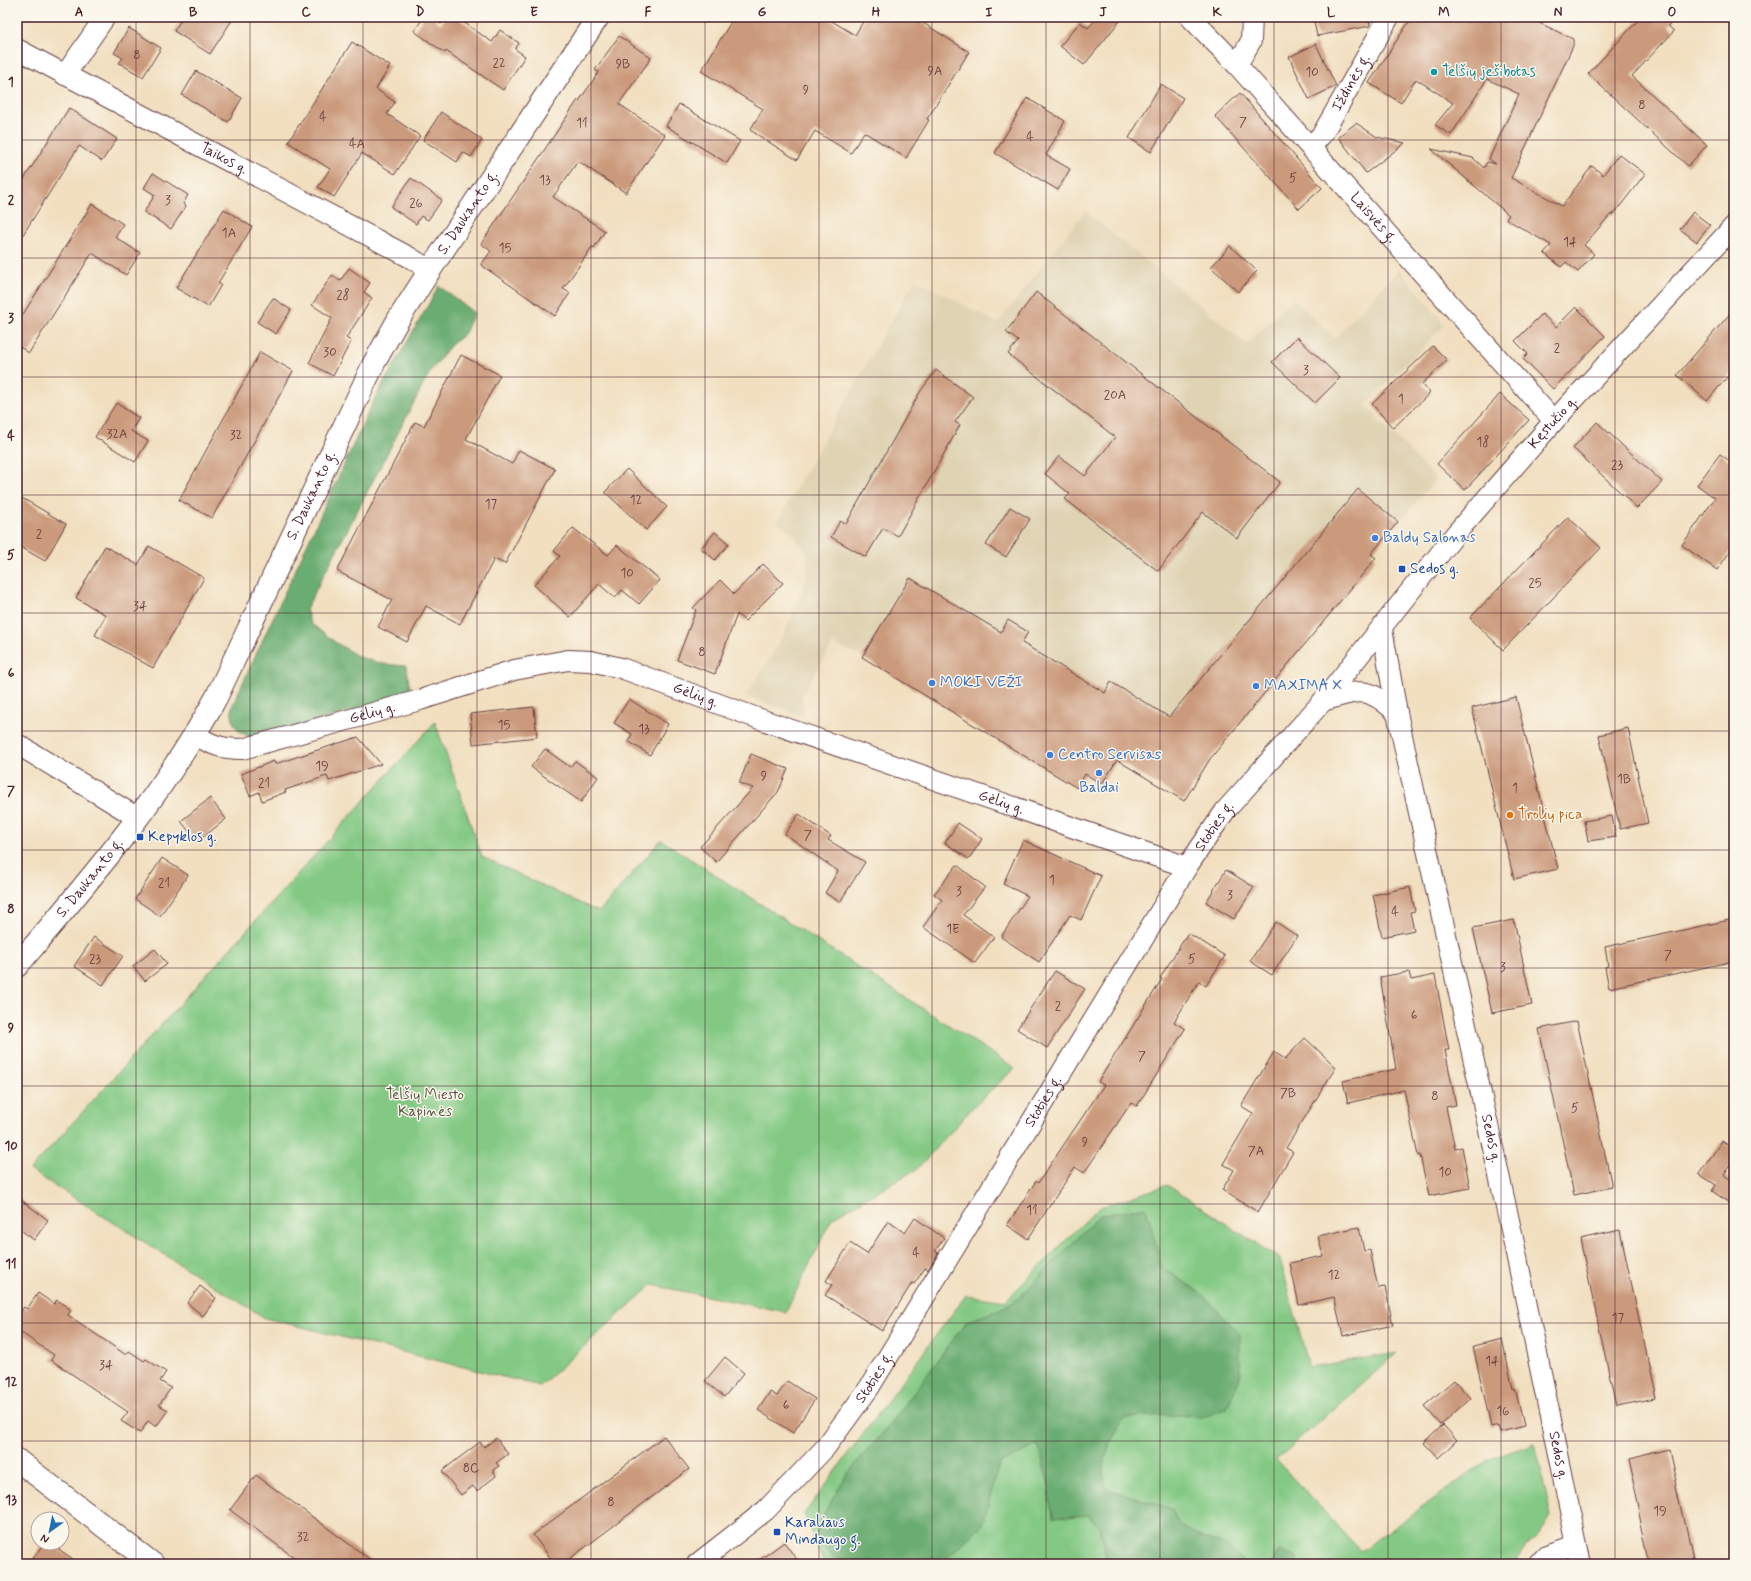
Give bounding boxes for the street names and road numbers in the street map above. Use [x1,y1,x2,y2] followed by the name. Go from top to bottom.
[1327,51,1376,115] street label: Iždinės g.
[196,138,251,180] street label: Taikos g.
[433,167,503,259] street label: S. Daukanto g.
[1345,188,1401,248] street label: Laisvės g.
[1524,392,1582,453] street label: Kęstučio g.
[282,448,341,544] street label: S. Daukanto g.
[670,678,721,713] street label: Gėlių g.
[347,697,398,729] street label: Gėlių g.
[976,785,1026,820] street label: Gėlių g.
[1190,797,1239,856] street label: Stoties g.
[52,835,128,922] street label: S. Daukanto g.
[1020,1072,1067,1131] street label: Stoties g.
[1476,1112,1506,1165] street label: Sedos g.
[851,1349,898,1408] street label: Stoties g.
[1543,1429,1573,1481] street label: Sedos g.

